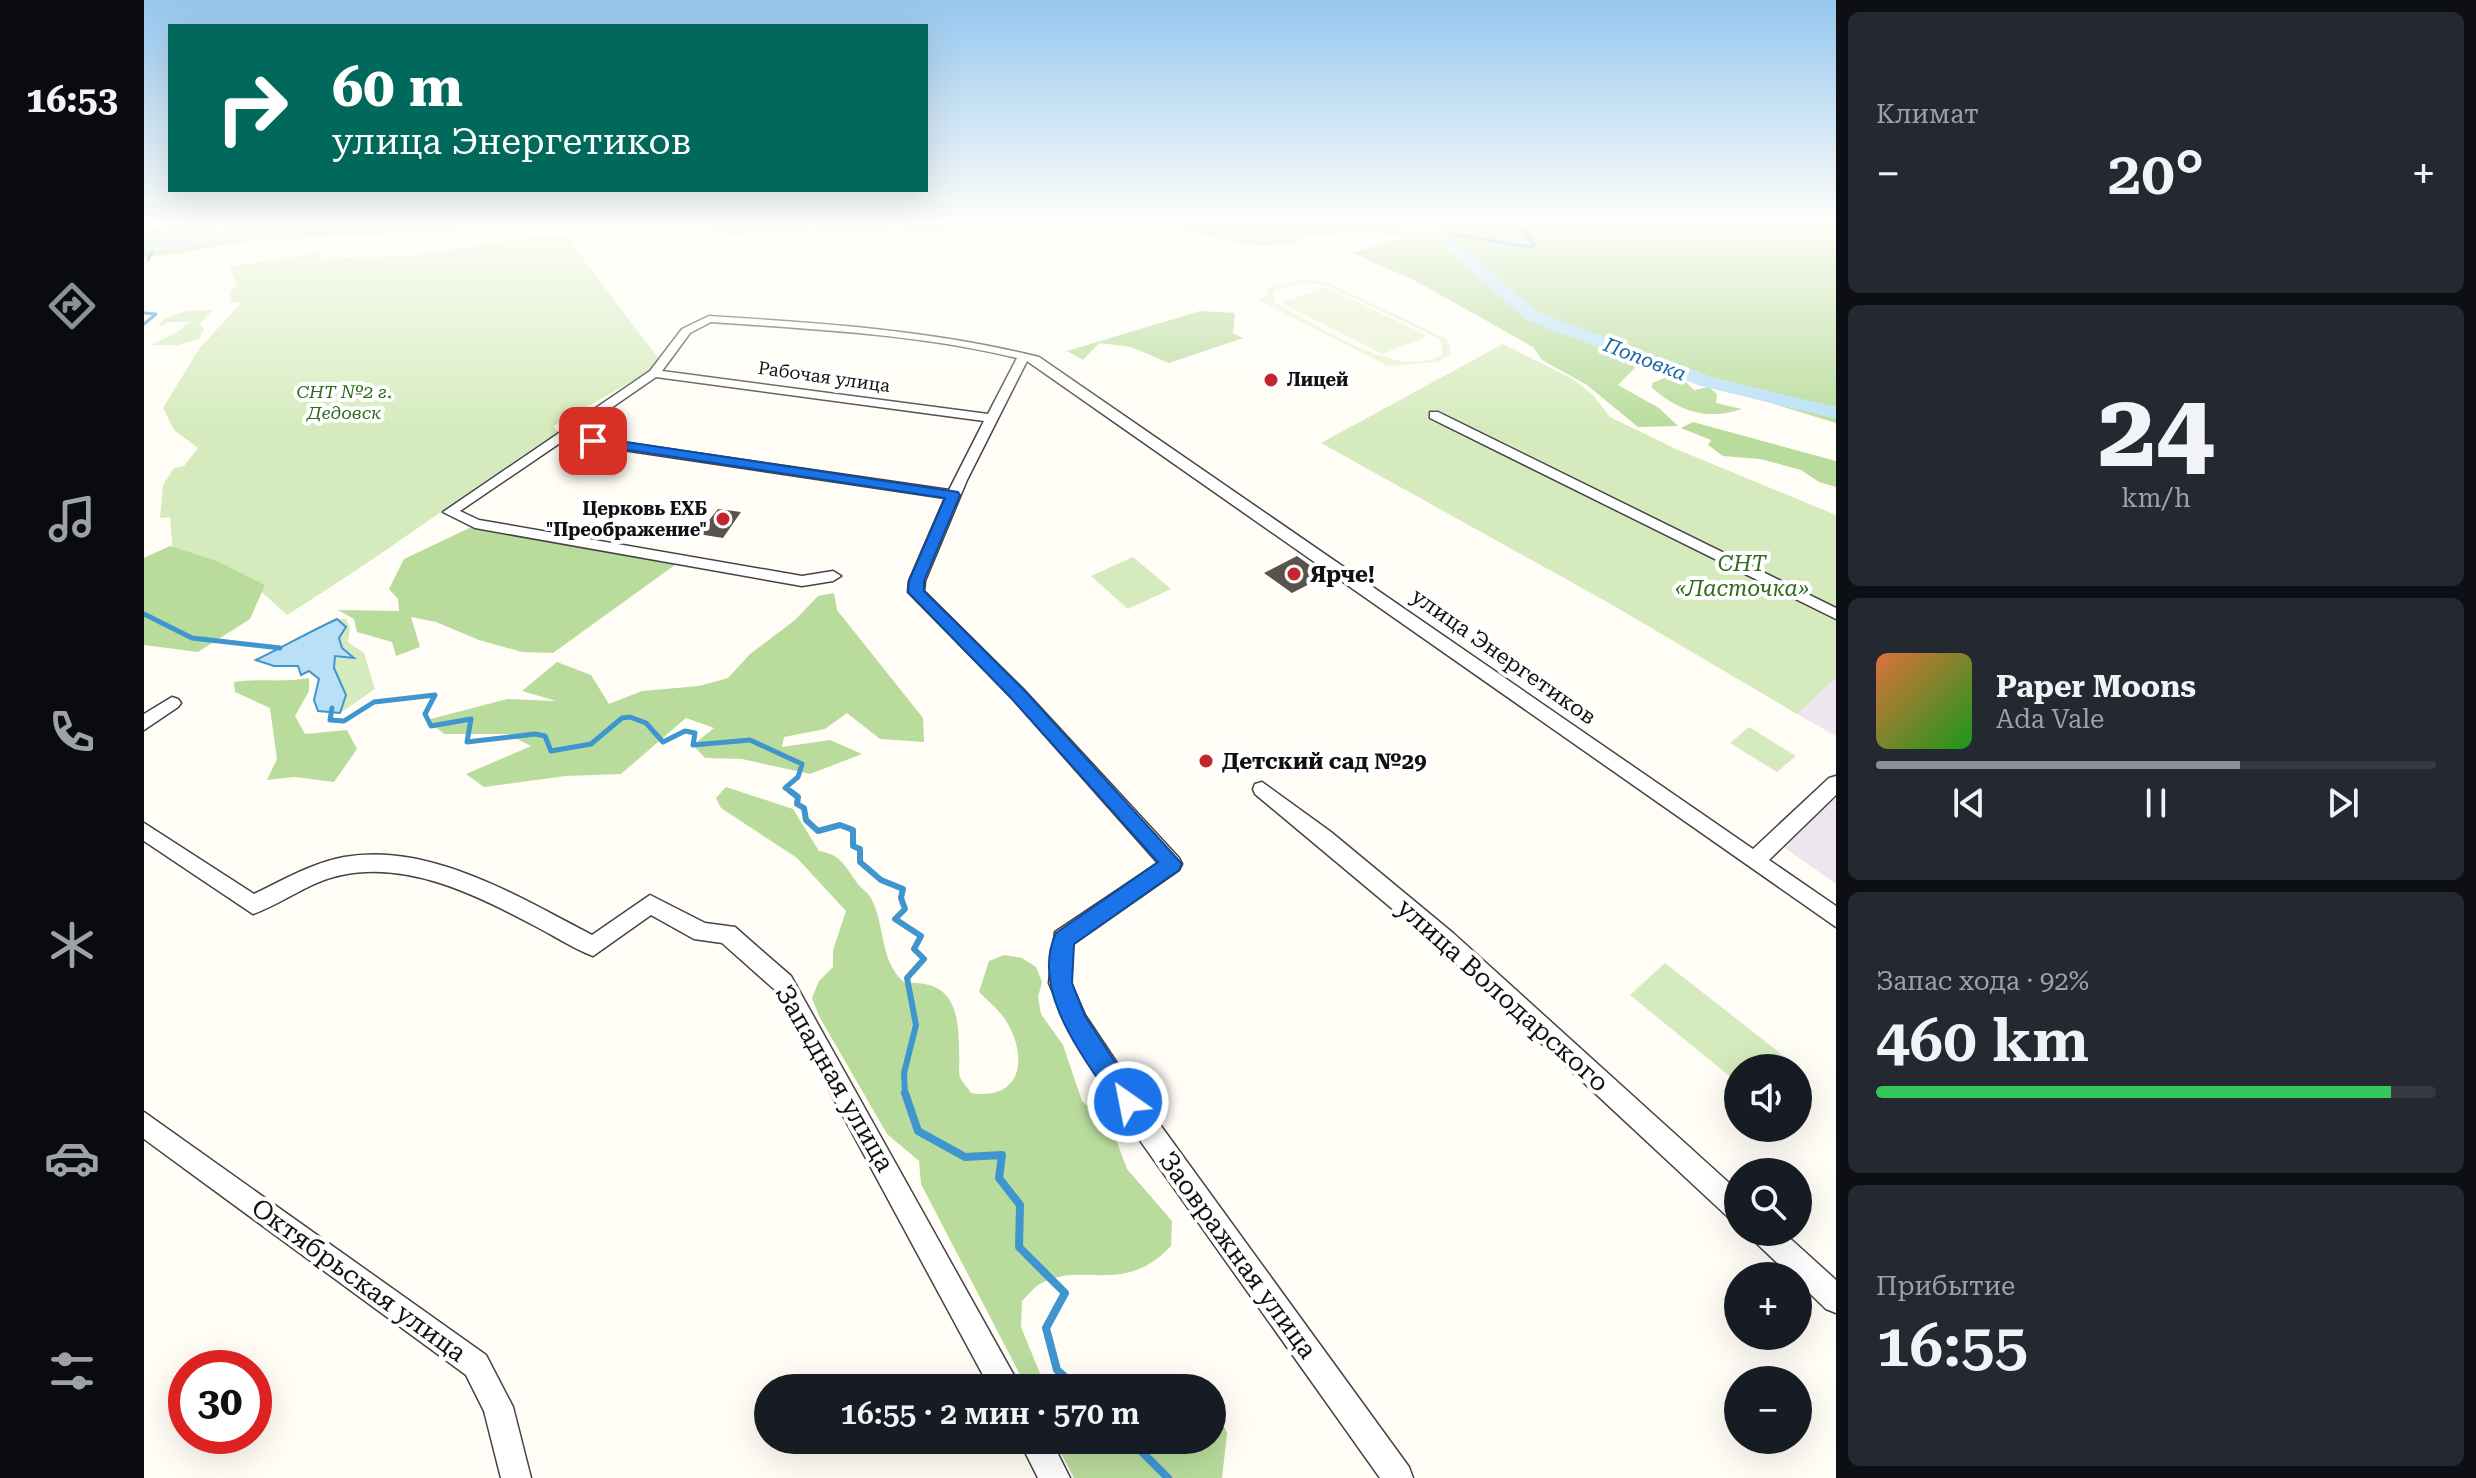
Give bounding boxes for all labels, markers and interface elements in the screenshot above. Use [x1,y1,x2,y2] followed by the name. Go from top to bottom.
[332,54,463,120] text: 60 m
[200,56,304,160] icon: right
[26,79,118,121] text: 16:53
[1876,99,1979,129] text: Климат
[332,121,691,163] text: улица Энергетиков
[2108,138,2204,209] text: 20°
[1876,148,1901,200] text: −
[2411,148,2436,200] text: +
[44,278,100,334] icon: directions
[1600,332,1690,386] water label: Поповка
[757,357,892,396] street label: Рабочая улица
[1287,369,1348,390] place label: Лицей
[2098,370,2214,491] text: 24
[1262,371,1280,389] marker: Лицей
[296,381,392,423] park label: СНТ №2 г. Дедовск
[559,407,627,475] pin
[571,419,615,463] icon: arrive
[2121,483,2191,513] text: km/h
[44,491,100,547] icon: music
[546,498,708,540] place label: Церковь ЕХБ "Преображение"
[714,510,732,528] marker: Церковь ЕХБ "Преображение"
[1675,551,1809,601] park label: СНТ «Ласточка»
[1310,562,1375,587] place label: Ярче!
[1285,565,1303,583] marker: Ярче!
[1407,583,1601,730] street label: улица Энергетиков
[1996,669,2196,704] text: Paper Moons
[44,704,100,760] icon: phone
[1996,704,2104,734] text: Ada Vale
[1222,749,1427,774] place label: Детский сад №29
[1197,752,1215,770] marker: Детский сад №29
[1947,781,1991,825] icon: previous
[2134,781,2178,825] icon: pause
[2321,781,2365,825] icon: next
[1391,892,1615,1098] street label: улица Володарского
[44,917,100,973] icon: climate
[1876,966,2089,996] text: Запас хода · 92%
[769,979,901,1177] street label: Западная улица
[1876,1005,2089,1076] text: 460 km
[1724,1054,1812,1454] map controls
[1724,1054,1812,1142] button: sound
[1086,1060,1170,1144] position arrow
[44,1130,100,1186] icon: car
[1153,1146,1323,1364] street label: Заовражная улица
[1724,1158,1812,1246] button: search
[246,1192,472,1368] street label: Октябрьская улица
[1724,1262,1812,1350] button: +
[1876,1271,2015,1301] text: Прибытие
[1876,1310,2028,1381] text: 16:55
[44,1343,100,1399] icon: filters
[168,1350,272,1454] speed limit sign: 30
[1724,1366,1812,1454] button: −
[840,1396,1140,1431] text: 16:55 · 2 мин · 570 m

